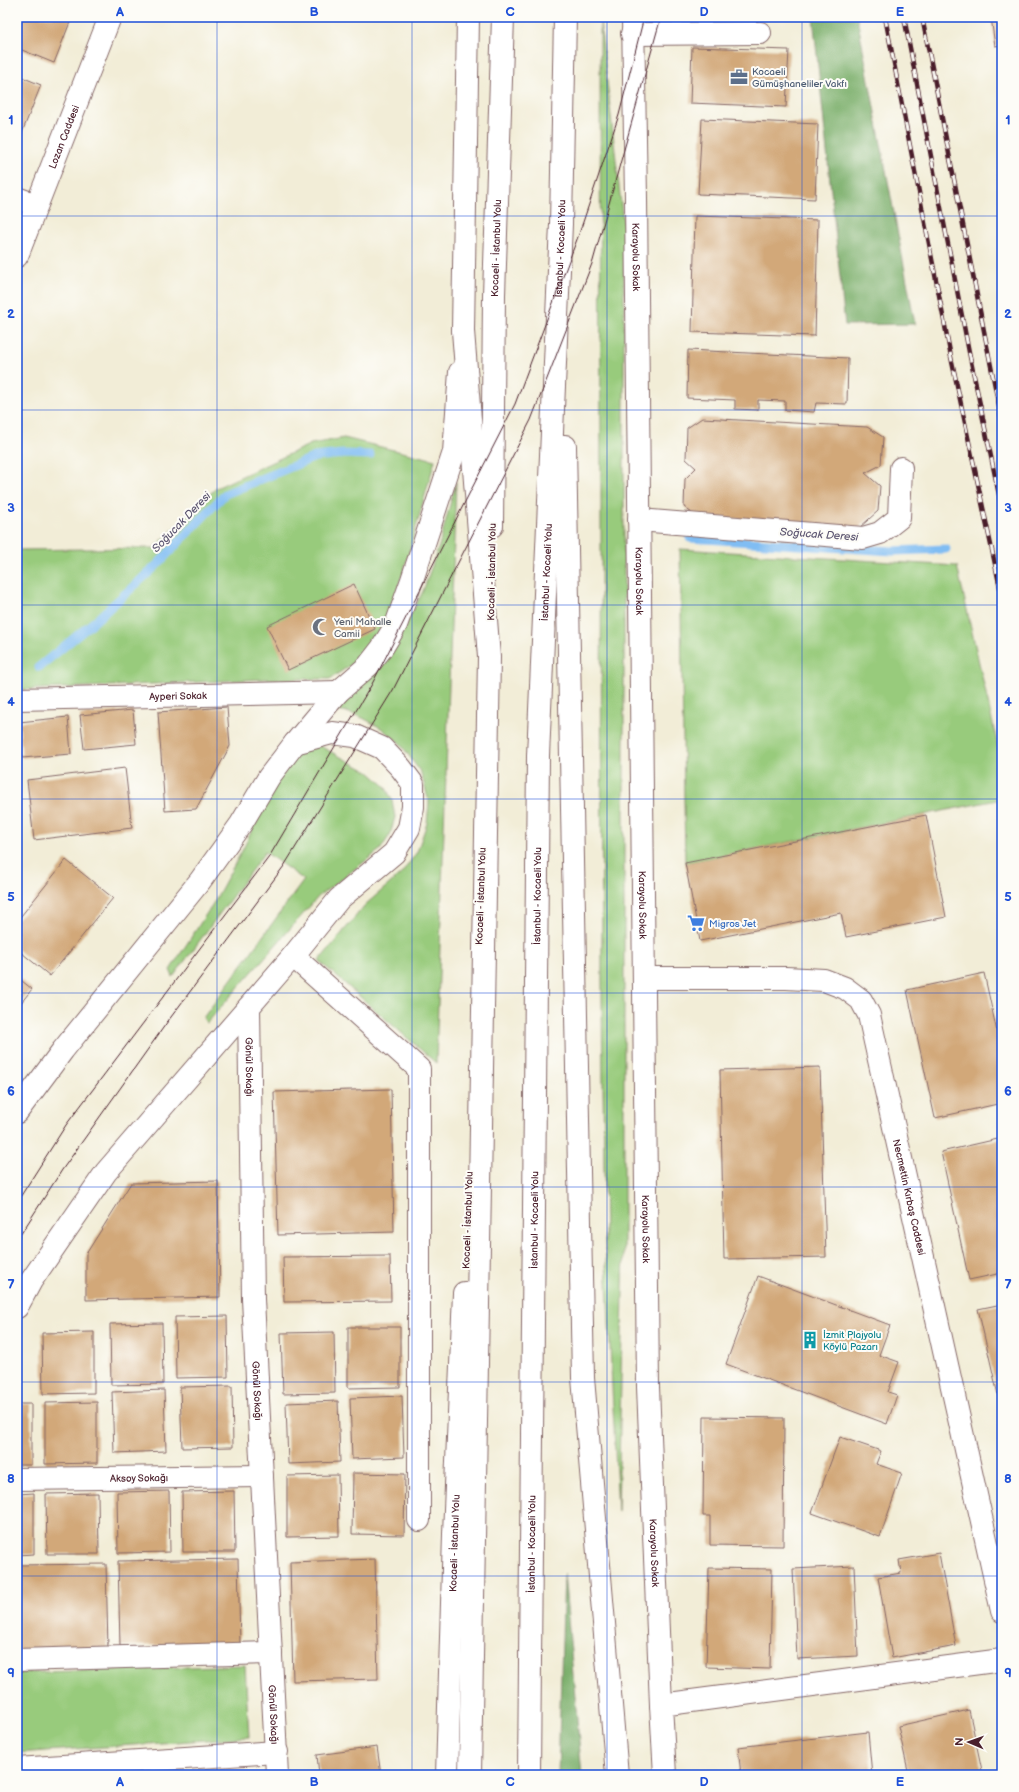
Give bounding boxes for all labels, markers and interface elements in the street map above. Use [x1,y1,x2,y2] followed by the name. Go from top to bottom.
[115,4,124,20] text: A
[309,4,319,20] text: B
[505,4,515,20] text: C
[699,4,709,20] text: D
[896,4,905,20] text: E
[752,66,847,90] place label: Kocaeli Gümüşhaneliler Vakfı
[729,67,749,87] office icon: Kocaeli Gümüşhaneliler Vakfı
[47,104,82,171] street label: Lozan Caddesi
[8,112,14,128] text: 1
[1005,112,1011,128] text: 1
[489,199,504,297] street label: Kocaeli - İstanbul Yolu
[553,200,568,298] street label: İstanbul - Kocaeli Yolu
[629,223,642,291] street label: Karayolu Sokak
[7,306,15,322] text: 2
[1004,306,1012,322] text: 2
[149,489,214,555] water label: Soğucak Deresi
[7,500,15,516] text: 3
[1004,500,1012,516] text: 3
[485,523,499,621] street label: Kocaeli - İstanbul Yolu
[539,523,555,621] street label: İstanbul - Kocaeli Yolu
[779,525,859,544] water label: Soğucak Deresi
[633,547,645,615] street label: Karayolu Sokak
[333,616,391,640] place label: Yeni Mahalle Camii
[311,617,331,637] mosque icon: Yeni Mahalle Camii
[149,690,207,703] street label: Ayperi Sokak
[7,694,15,710] text: 4
[1004,694,1012,710] text: 4
[473,847,489,945] street label: Kocaeli - İstanbul Yolu
[531,847,544,945] street label: İstanbul - Kocaeli Yolu
[636,871,648,939] street label: Karayolu Sokak
[7,889,15,905] text: 5
[1004,889,1012,905] text: 5
[686,913,706,933] supermarket icon: Migros Jet
[709,918,756,930] place label: Migros Jet
[242,1037,255,1097] street label: Gönül Sokağı
[7,1083,15,1099] text: 6
[1004,1083,1012,1099] text: 6
[890,1138,927,1256] street label: Necmettin Kırbaş Caddesi
[460,1171,476,1269] street label: Kocaeli - İstanbul Yolu
[528,1171,541,1269] street label: İstanbul - Kocaeli Yolu
[639,1195,652,1263] street label: Karayolu Sokak
[7,1277,15,1293] text: 7
[1004,1277,1012,1293] text: 7
[823,1329,881,1353] place label: İzmit Plajyolu Köylü Pazarı
[800,1330,820,1350] building icon: İzmit Plajyolu Köylü Pazarı
[249,1361,264,1421] street label: Gönül Sokağı
[7,1471,15,1487] text: 8
[1004,1471,1012,1487] text: 8
[110,1472,168,1485] street label: Aksoy Sokağı
[447,1494,463,1592] street label: Kocaeli - İstanbul Yolu
[526,1495,538,1593] street label: İstanbul - Kocaeli Yolu
[646,1518,661,1587] street label: Karayolu Sokak
[7,1665,15,1681] text: 9
[1004,1665,1012,1681] text: 9
[265,1685,280,1744] street label: Gönül Sokağı
[949,1722,989,1762] north arrow
[953,1737,966,1746] text: N
[115,1774,124,1790] text: A
[309,1774,319,1790] text: B
[505,1774,515,1790] text: C
[699,1774,709,1790] text: D
[896,1774,905,1790] text: E

